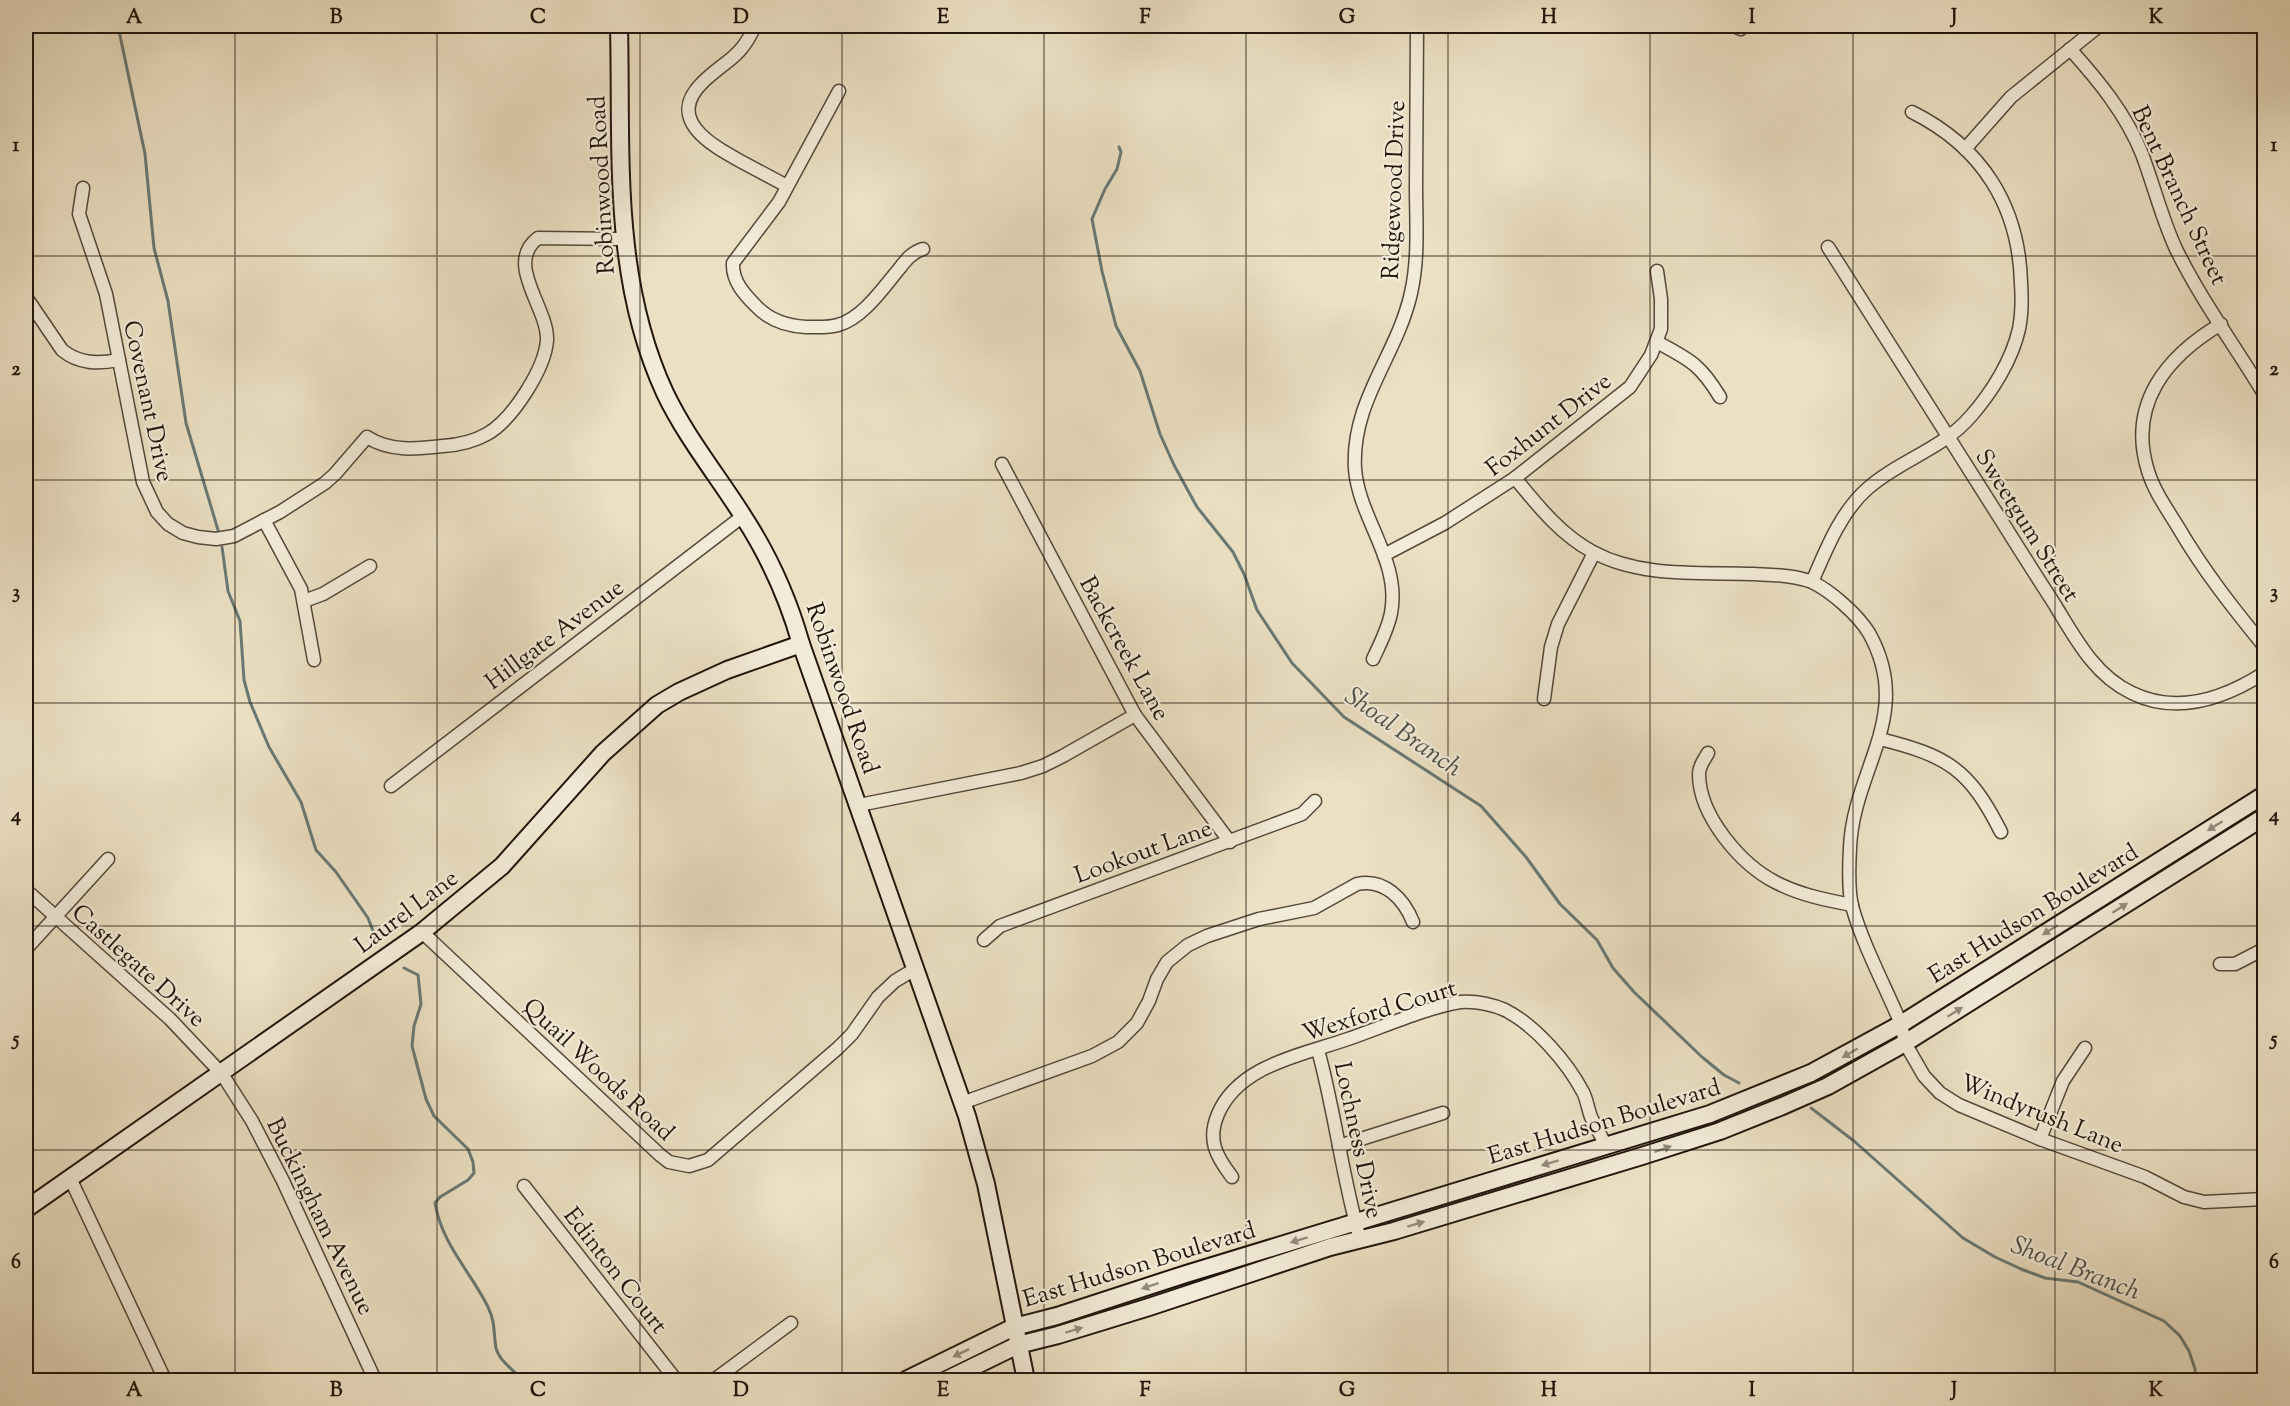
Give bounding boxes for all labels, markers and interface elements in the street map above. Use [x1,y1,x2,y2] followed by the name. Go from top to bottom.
[126,4,143,33] text: A
[330,4,343,33] text: B
[530,4,546,33] text: C
[733,4,749,33] text: D
[937,4,950,33] text: E
[1139,4,1151,33] text: F
[1339,4,1356,33] text: G
[1541,4,1557,33] text: H
[1749,4,1756,33] text: I
[1949,4,1957,33] text: J
[2149,4,2164,33] text: K
[581,94,625,275] street label: Robinwood Road
[1375,100,1415,280] street label: Ridgewood Drive
[2122,100,2235,291] street label: Bent Branch Street
[13,132,20,161] text: 1
[2271,132,2278,161] text: 1
[113,317,181,485] street label: Covenant Drive
[11,356,21,385] text: 2
[2269,356,2279,385] text: 2
[1479,365,1619,486] street label: Foxhunt Drive
[1966,443,2087,609] street label: Sweetgum Street
[1070,571,1177,727] street label: Backcreek Lane
[479,572,632,699] street label: Hillgate Avenue
[12,579,20,608] text: 3
[2270,579,2278,608] text: 3
[796,598,886,779] street label: Robinwood Road
[1336,679,1469,787] water label: Shoal Branch
[10,802,21,831] text: 4
[2268,802,2279,831] text: 4
[1070,812,1217,894] street label: Lookout Lane
[2207,821,2223,832] one-way arrow
[1923,836,2146,993] street label: East Hudson Boulevard
[348,862,466,963] street label: Laurel Lane
[63,897,212,1036] street label: Castlegate Drive
[2112,903,2128,914] one-way arrow
[2042,925,2058,936] one-way arrow
[1298,972,1461,1052] street label: Wexford Court
[514,991,681,1150] street label: Quail Woods Road
[1947,1007,1963,1018] one-way arrow
[11,1026,20,1055] text: 5
[2269,1026,2278,1055] text: 5
[1841,1048,1858,1058] one-way arrow
[1324,1059,1390,1222] street label: Lochness Drive
[1954,1067,2128,1163] street label: Windyrush Lane
[1484,1071,1726,1175] street label: East Hudson Boulevard
[257,1113,382,1321] street label: Buckingham Avenue
[1654,1144,1672,1153] one-way arrow
[1541,1159,1559,1168] one-way arrow
[554,1201,675,1342] street label: Edinton Court
[1019,1214,1261,1318] street label: East Hudson Boulevard
[1407,1219,1425,1228] one-way arrow
[2005,1228,2145,1311] water label: Shoal Branch
[1290,1236,1308,1245] one-way arrow
[11,1249,21,1278] text: 6
[2269,1249,2279,1278] text: 6
[1141,1282,1159,1291] one-way arrow
[1066,1325,1084,1334] one-way arrow
[953,1348,970,1358] one-way arrow
[126,1377,143,1406] text: A
[330,1377,343,1406] text: B
[530,1377,546,1406] text: C
[733,1377,749,1406] text: D
[937,1377,950,1406] text: E
[1139,1377,1151,1406] text: F
[1339,1377,1356,1406] text: G
[1541,1377,1557,1406] text: H
[1749,1377,1756,1406] text: I
[1949,1377,1957,1406] text: J
[2149,1377,2164,1406] text: K

